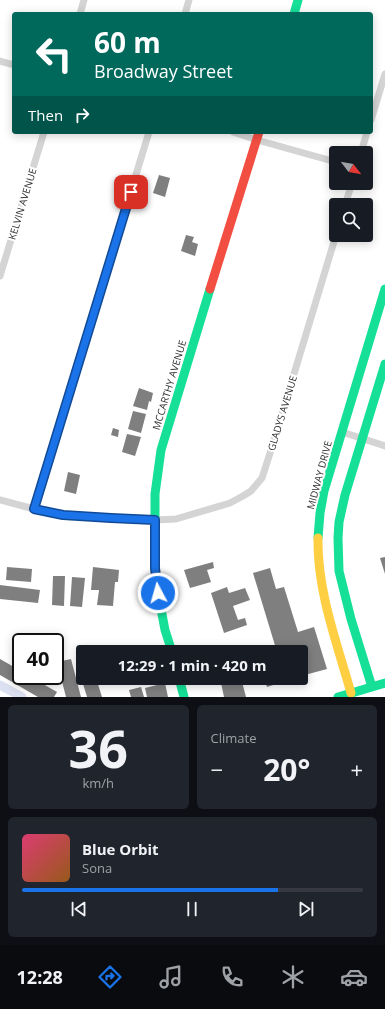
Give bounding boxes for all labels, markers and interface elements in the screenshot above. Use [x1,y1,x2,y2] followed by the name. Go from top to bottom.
[94,23,161,61] text: 60 m
[28,28,80,80] icon: left
[94,59,233,83] text: Broadway Street
[71,104,93,126] icon: right
[28,105,63,125] text: Then
[329,146,373,190] north arrow
[329,146,373,242] map controls
[4,167,40,241] street label: KELVIN AVENUE
[114,175,148,209] pin
[120,181,142,203] icon: arrive
[329,198,373,242] button: search
[149,338,189,432] street label: MCCARTHY AVENUE
[264,374,300,452] street label: GLADYS AVENUE
[303,439,335,511] street label: MIDWAY DRIVE
[137,572,179,614] position arrow
[12,633,64,685] speed limit sign: 40
[118,655,266,675] text: 12:29 · 1 min · 420 m
[69,712,128,783] text: 36
[211,729,256,747] text: Climate
[263,749,310,790] text: 20°
[211,754,223,784] text: −
[350,754,363,784] text: +
[82,774,114,792] text: km/h
[82,839,159,859] text: Blue Orbit
[82,859,112,877] text: Sona
[68,898,90,920] icon: previous
[181,898,203,920] icon: pause
[295,898,317,920] icon: next
[96,963,124,991] icon: directions
[157,963,185,991] icon: music
[218,963,246,991] icon: phone
[279,963,307,991] icon: climate
[340,963,368,991] icon: car
[17,965,63,989] text: 12:28

